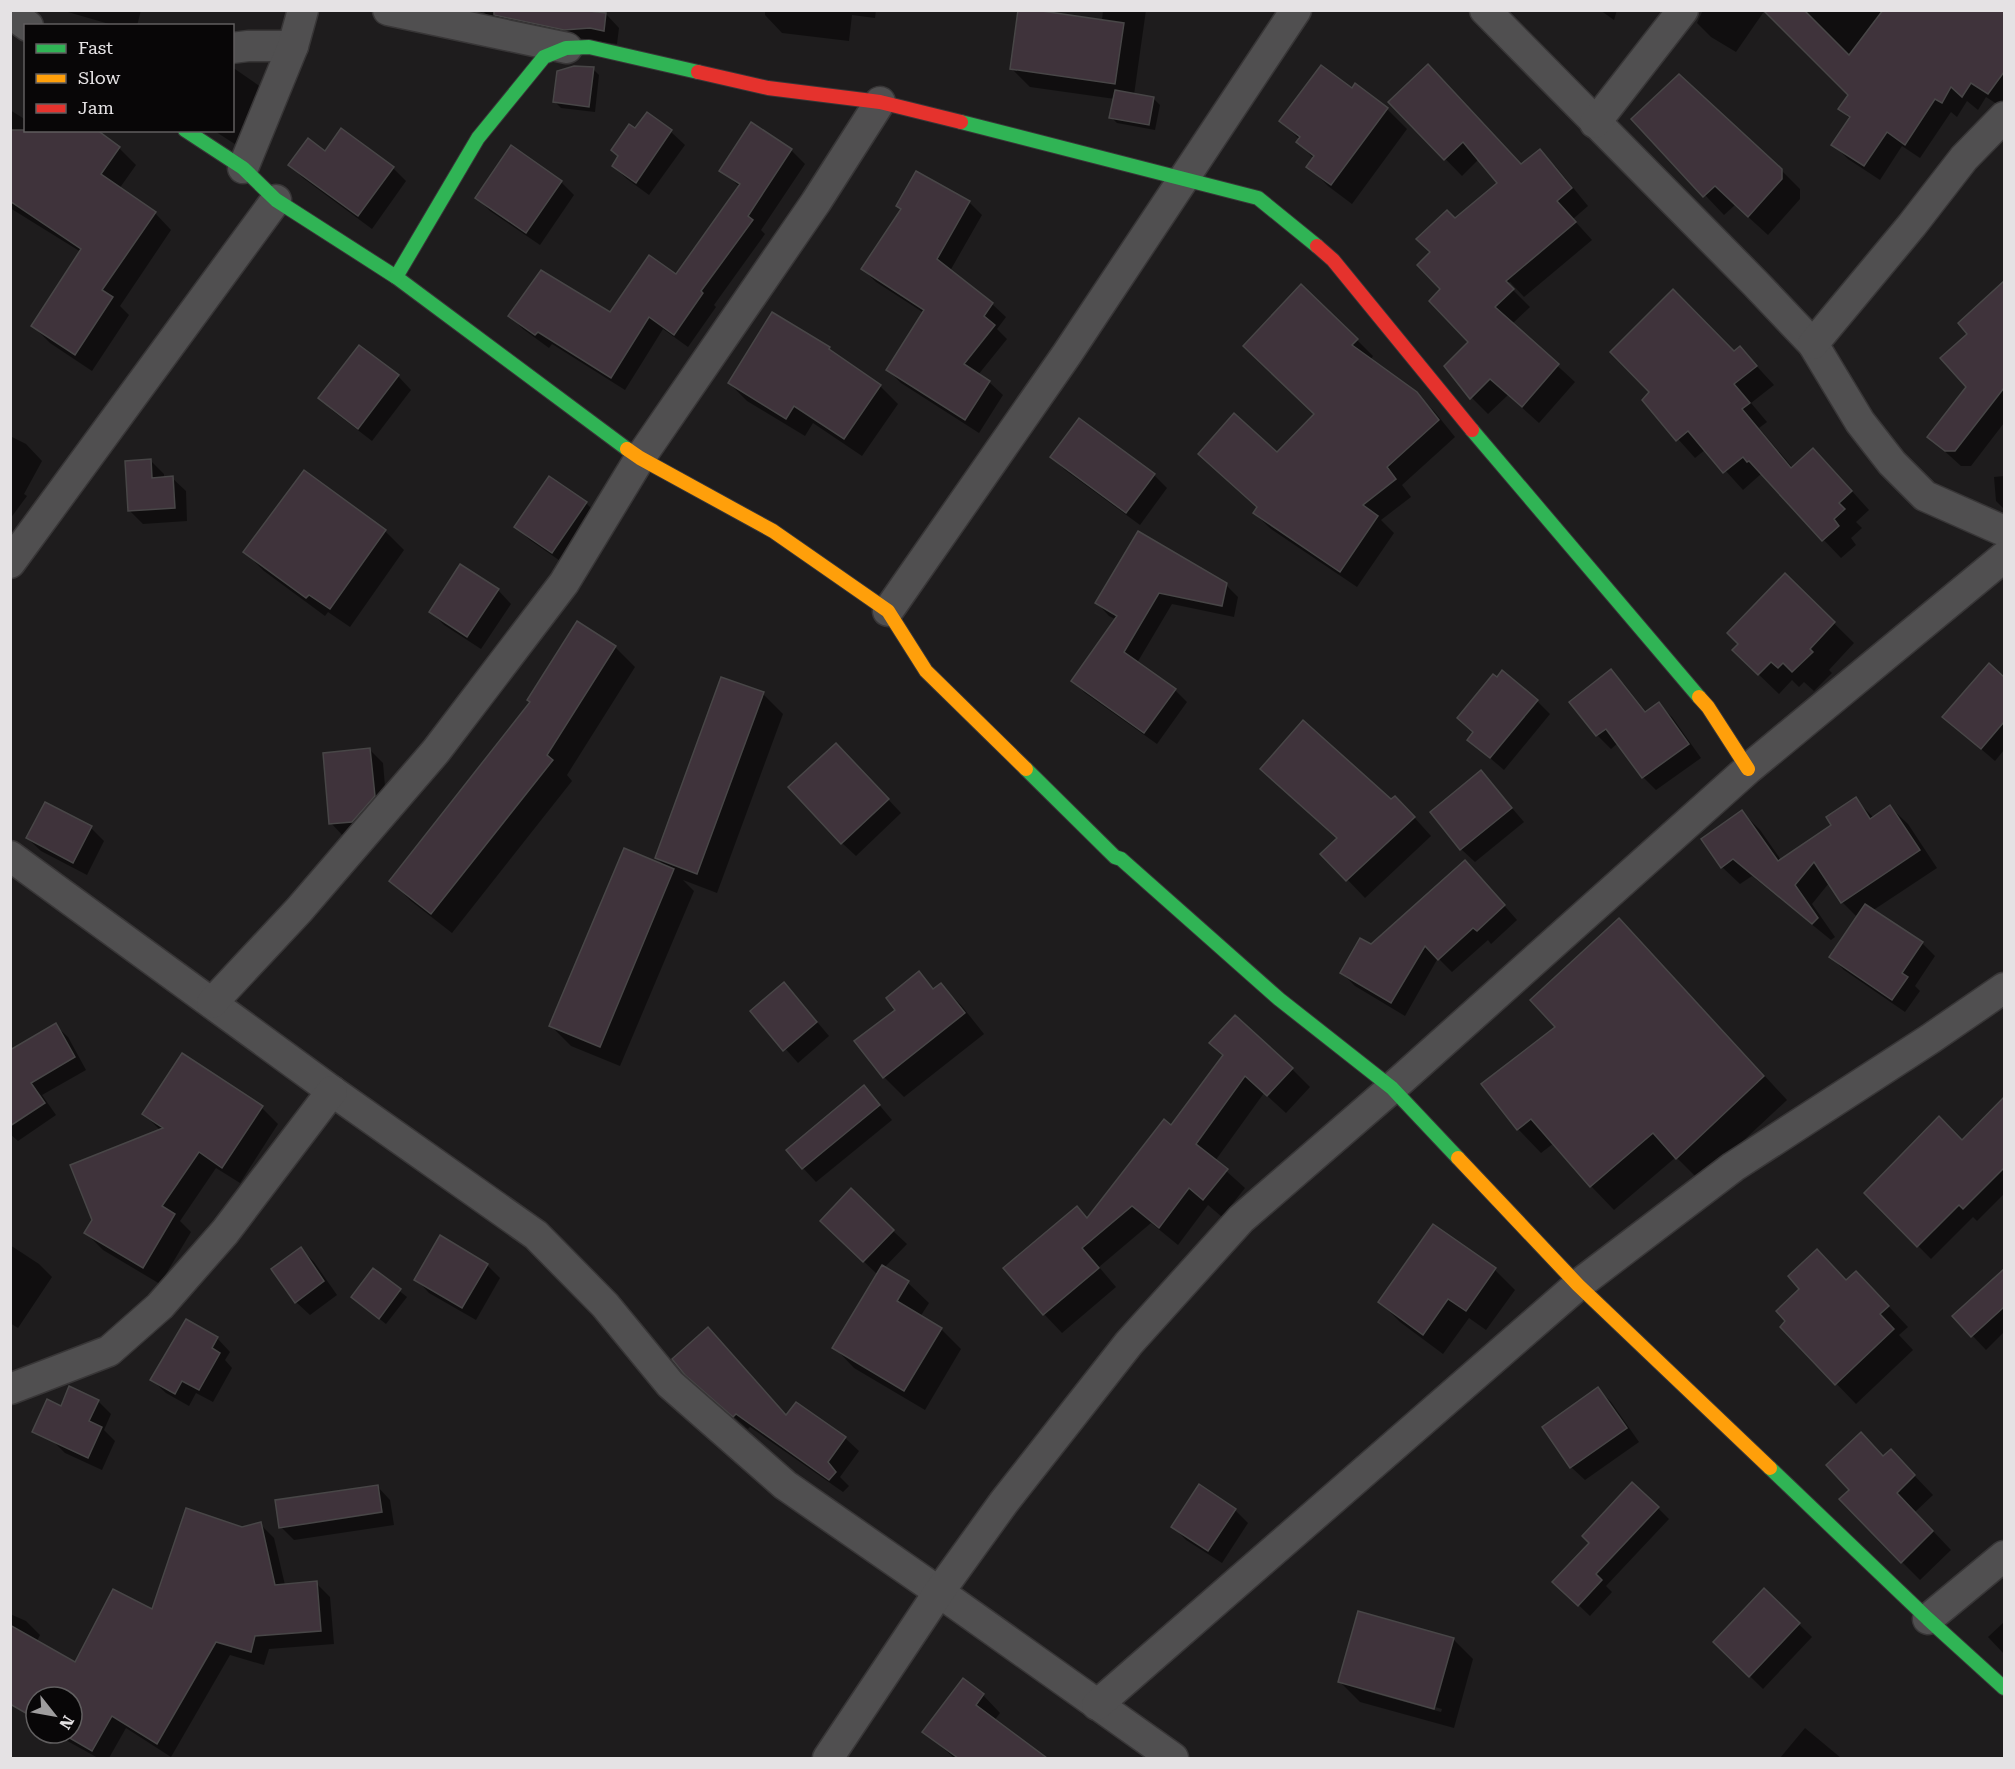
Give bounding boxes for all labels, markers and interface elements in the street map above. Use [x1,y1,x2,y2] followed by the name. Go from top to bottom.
[24,24,234,132] legend
[78,37,113,58] text: Fast
[78,67,120,88] text: Slow
[78,97,114,118] text: Jam
[24,1685,84,1745] north arrow
[55,1712,78,1733] text: N

